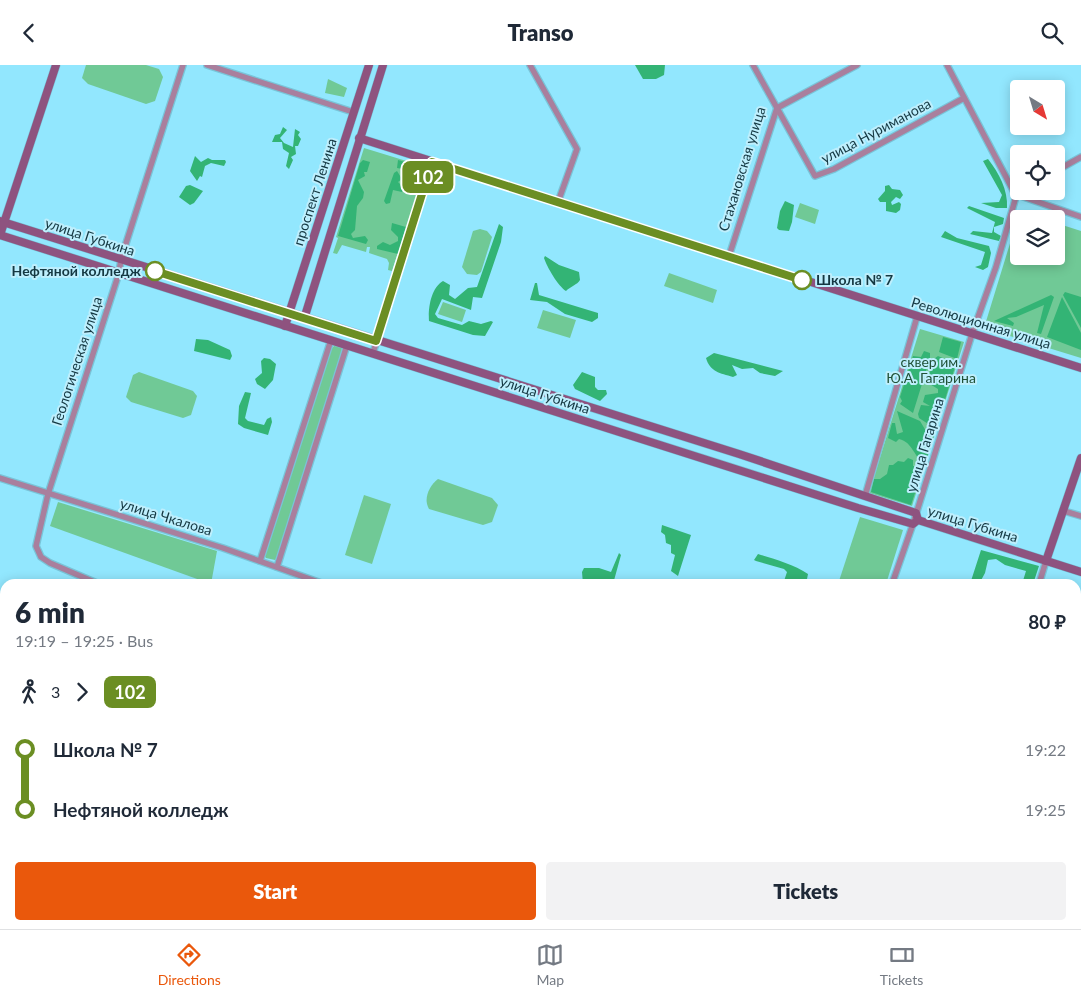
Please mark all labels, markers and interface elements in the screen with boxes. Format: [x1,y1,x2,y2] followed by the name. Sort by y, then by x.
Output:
[15,19,43,47] icon: back
[507,19,574,46] text: Transo
[1038,19,1066,47] icon: search
[1010,80,1065,135] north arrow
[1010,80,1065,265] map controls
[818,94,934,167] street label: улица Нуриманова
[714,104,769,233] street label: Стахановская улица
[289,136,340,248] street label: проспект Ленина
[1010,145,1065,200] button: locate
[399,161,457,193] line badge: 102
[412,166,444,188] text: 102
[1010,210,1065,265] button: layers
[43,214,137,259] street label: улица Губкина
[145,261,165,281] marker: Нефтяной колледж
[12,262,142,279] place label: Нефтяной колледж
[792,270,812,290] marker: Школа № 7
[816,271,893,288] place label: Школа № 7
[909,293,1053,352] street label: Революционная улица
[48,294,105,427] street label: Геологическая улица
[886,353,976,386] park label: сквер им. Ю.А. Гагарина
[498,372,592,417] street label: улица Губкина
[902,396,947,494] street label: улица Гагарина
[118,494,214,539] street label: улица Чкалова
[926,502,1020,545] street label: улица Губкина
[15,595,85,629] text: 6 min
[1028,610,1066,633] text: 80 ₽
[15,631,153,650] text: 19:19 – 19:25 · Bus
[15,678,43,706] icon: walk
[68,678,96,706] icon: forward
[114,681,146,703] text: 102
[51,682,60,701] text: 3
[53,738,158,761] text: Школа № 7
[1025,740,1066,759] text: 19:22
[53,798,229,821] text: Нефтяной колледж
[1025,800,1066,819] text: 19:25
[15,862,536,920] button: Start
[546,862,1066,920] button: Tickets
[158,941,221,988] tab: Directions
[536,941,564,988] tab: Map
[880,941,923,988] tab: Tickets

